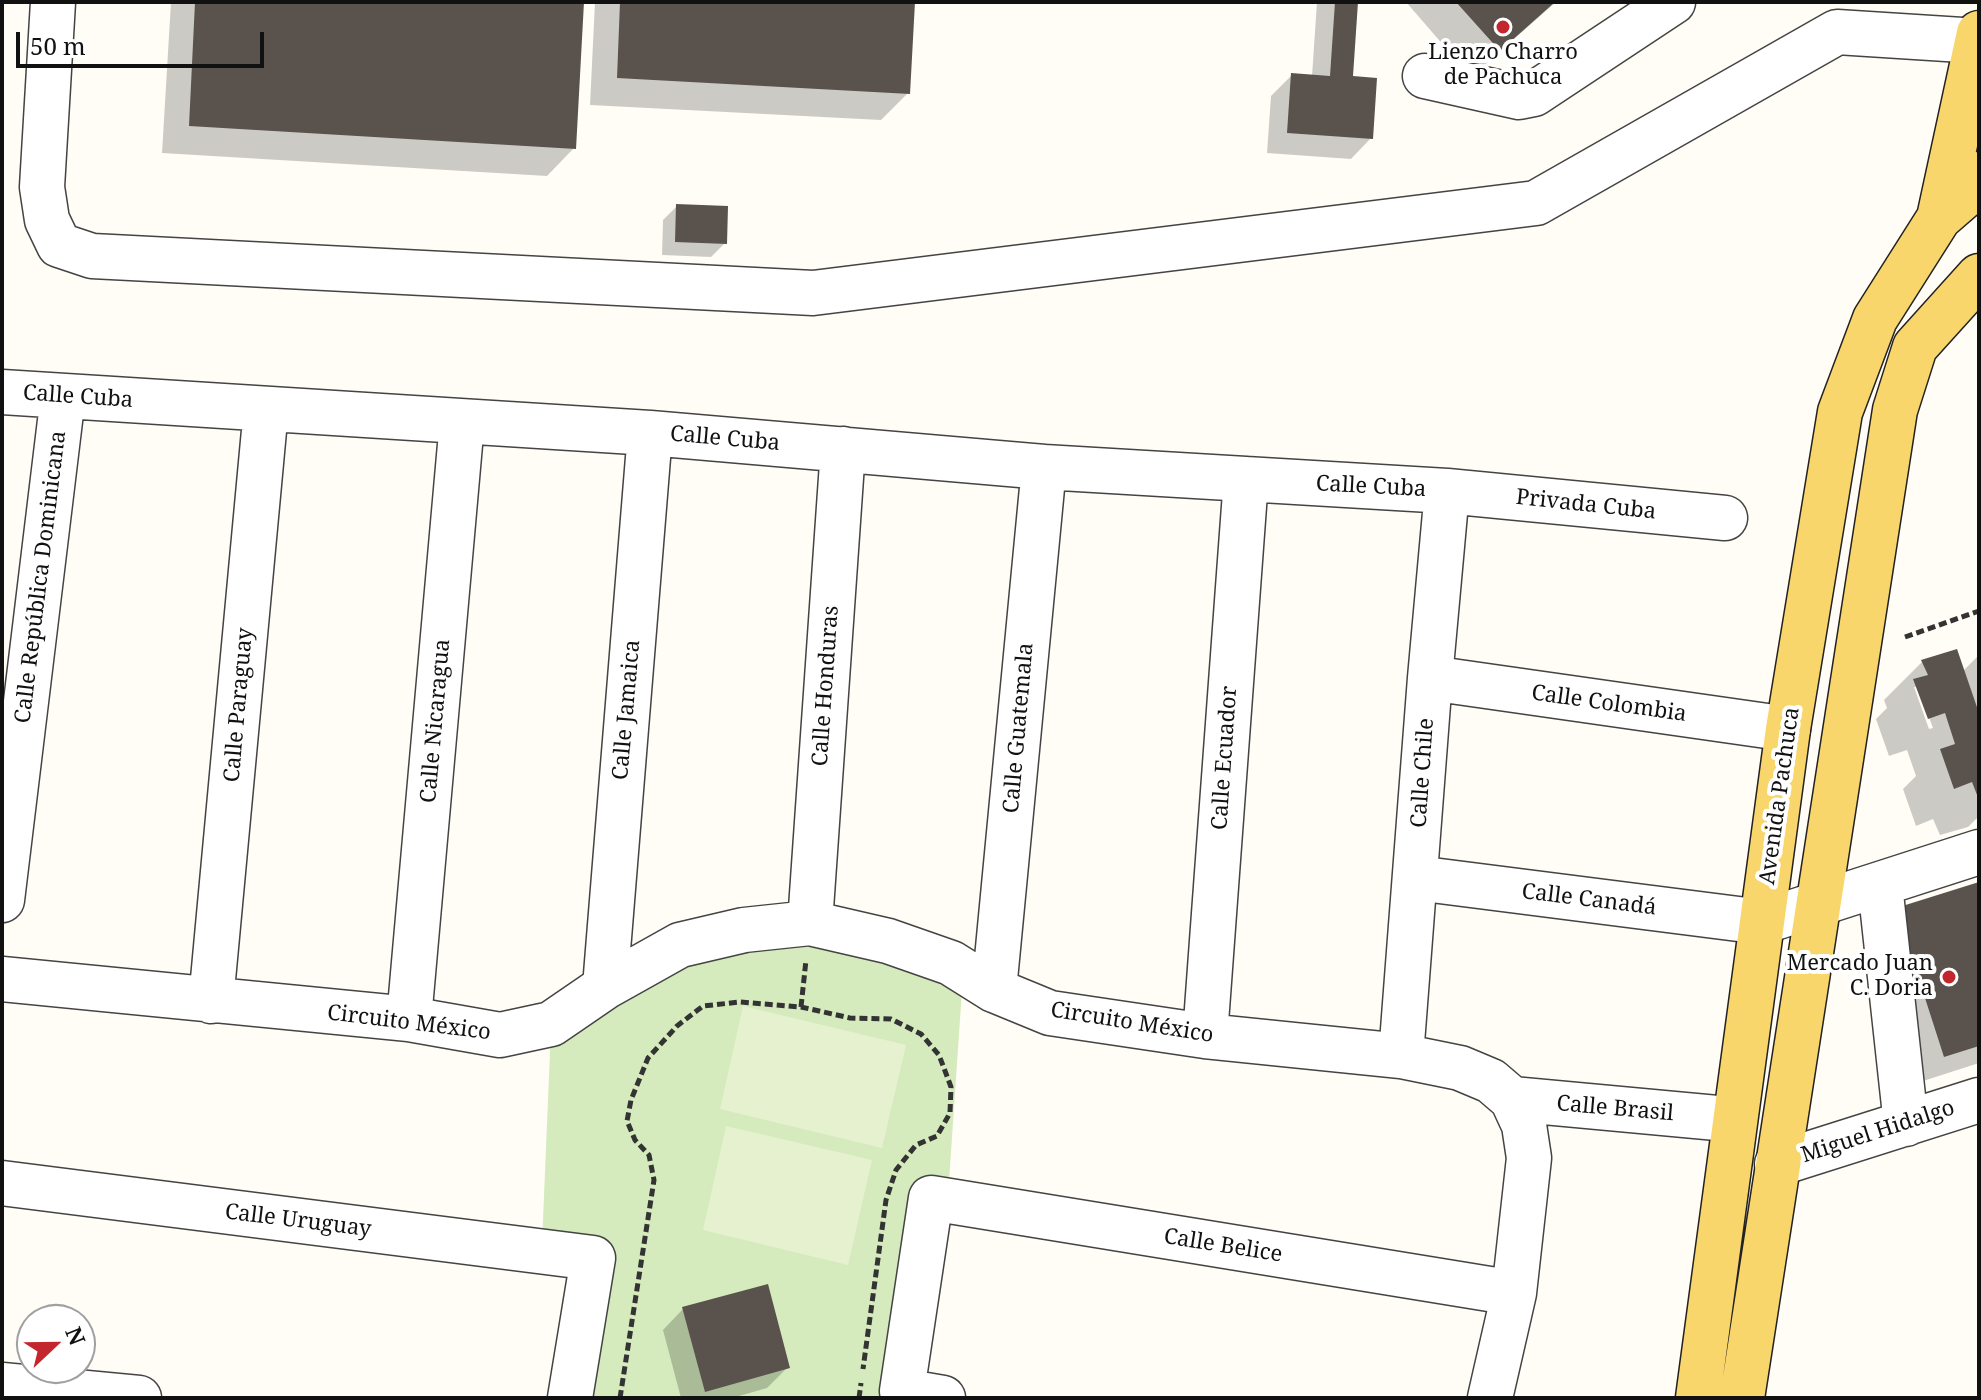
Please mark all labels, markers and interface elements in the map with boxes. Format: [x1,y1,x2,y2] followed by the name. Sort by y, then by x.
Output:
[20,16,268,66] scale bar
[1494,18,1512,36] marker: Lienzo Charro de Pachuca
[30,29,86,62] text: 50 m
[1428,40,1578,92] place label: Lienzo Charro de Pachuca
[22,380,134,414] street label: Calle Cuba
[669,421,781,457] street label: Calle Cuba
[10,429,72,725] street label: Calle República Dominicana
[1315,471,1427,503] street label: Calle Cuba
[1515,485,1657,525] street label: Privada Cuba
[807,605,845,767] street label: Calle Honduras
[219,627,259,783] street label: Calle Paraguay
[416,638,456,804] street label: Calle Nicaragua
[608,639,646,781] street label: Calle Jamaica
[998,642,1040,814] street label: Calle Guatemala
[1530,680,1688,728] street label: Calle Colombia
[1207,685,1243,831] street label: Calle Ecuador
[1754,705,1806,887] street label: Avenida Pachuca
[1406,717,1440,829] street label: Calle Chile
[1520,879,1658,921] street label: Calle Canadá
[1787,951,1933,1002] place label: Mercado Juan C. Doria
[1940,968,1958,986] marker: Mercado Juan C. Doria
[1049,997,1215,1049] street label: Circuito México
[326,1000,492,1046] street label: Circuito México
[1555,1091,1675,1127] street label: Calle Brasil
[1798,1095,1958,1169] street label: Miguel Hidalgo
[223,1199,373,1243] street label: Calle Uruguay
[1162,1224,1284,1268] street label: Calle Belice
[16,1304,96,1384] north arrow
[59,1322,94,1349] text: N

